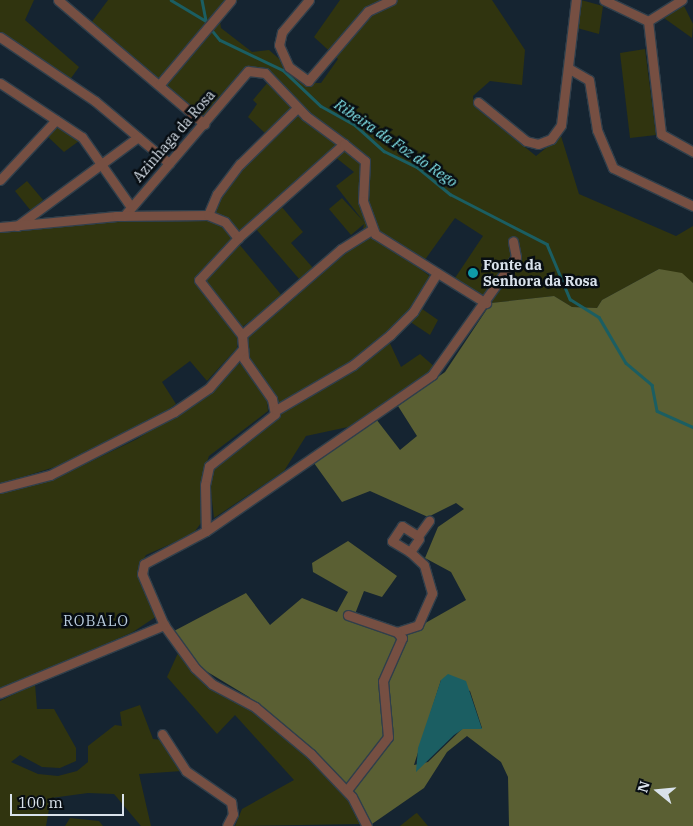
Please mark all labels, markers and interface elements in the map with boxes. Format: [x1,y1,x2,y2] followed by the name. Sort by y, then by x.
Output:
[130,87,218,185] street label: Azinhaga da Rosa
[331,95,461,191] water label: Ribeira da Foz do Rego
[483,257,598,290] place label: Fonte da Senhora da Rosa
[467,267,479,279] marker: Fonte da Senhora da Rosa
[62,612,130,630] district label: ROBALO
[633,766,683,816] north arrow
[633,779,654,795] text: N
[12,784,126,816] scale bar
[18,793,63,812] text: 100 m

